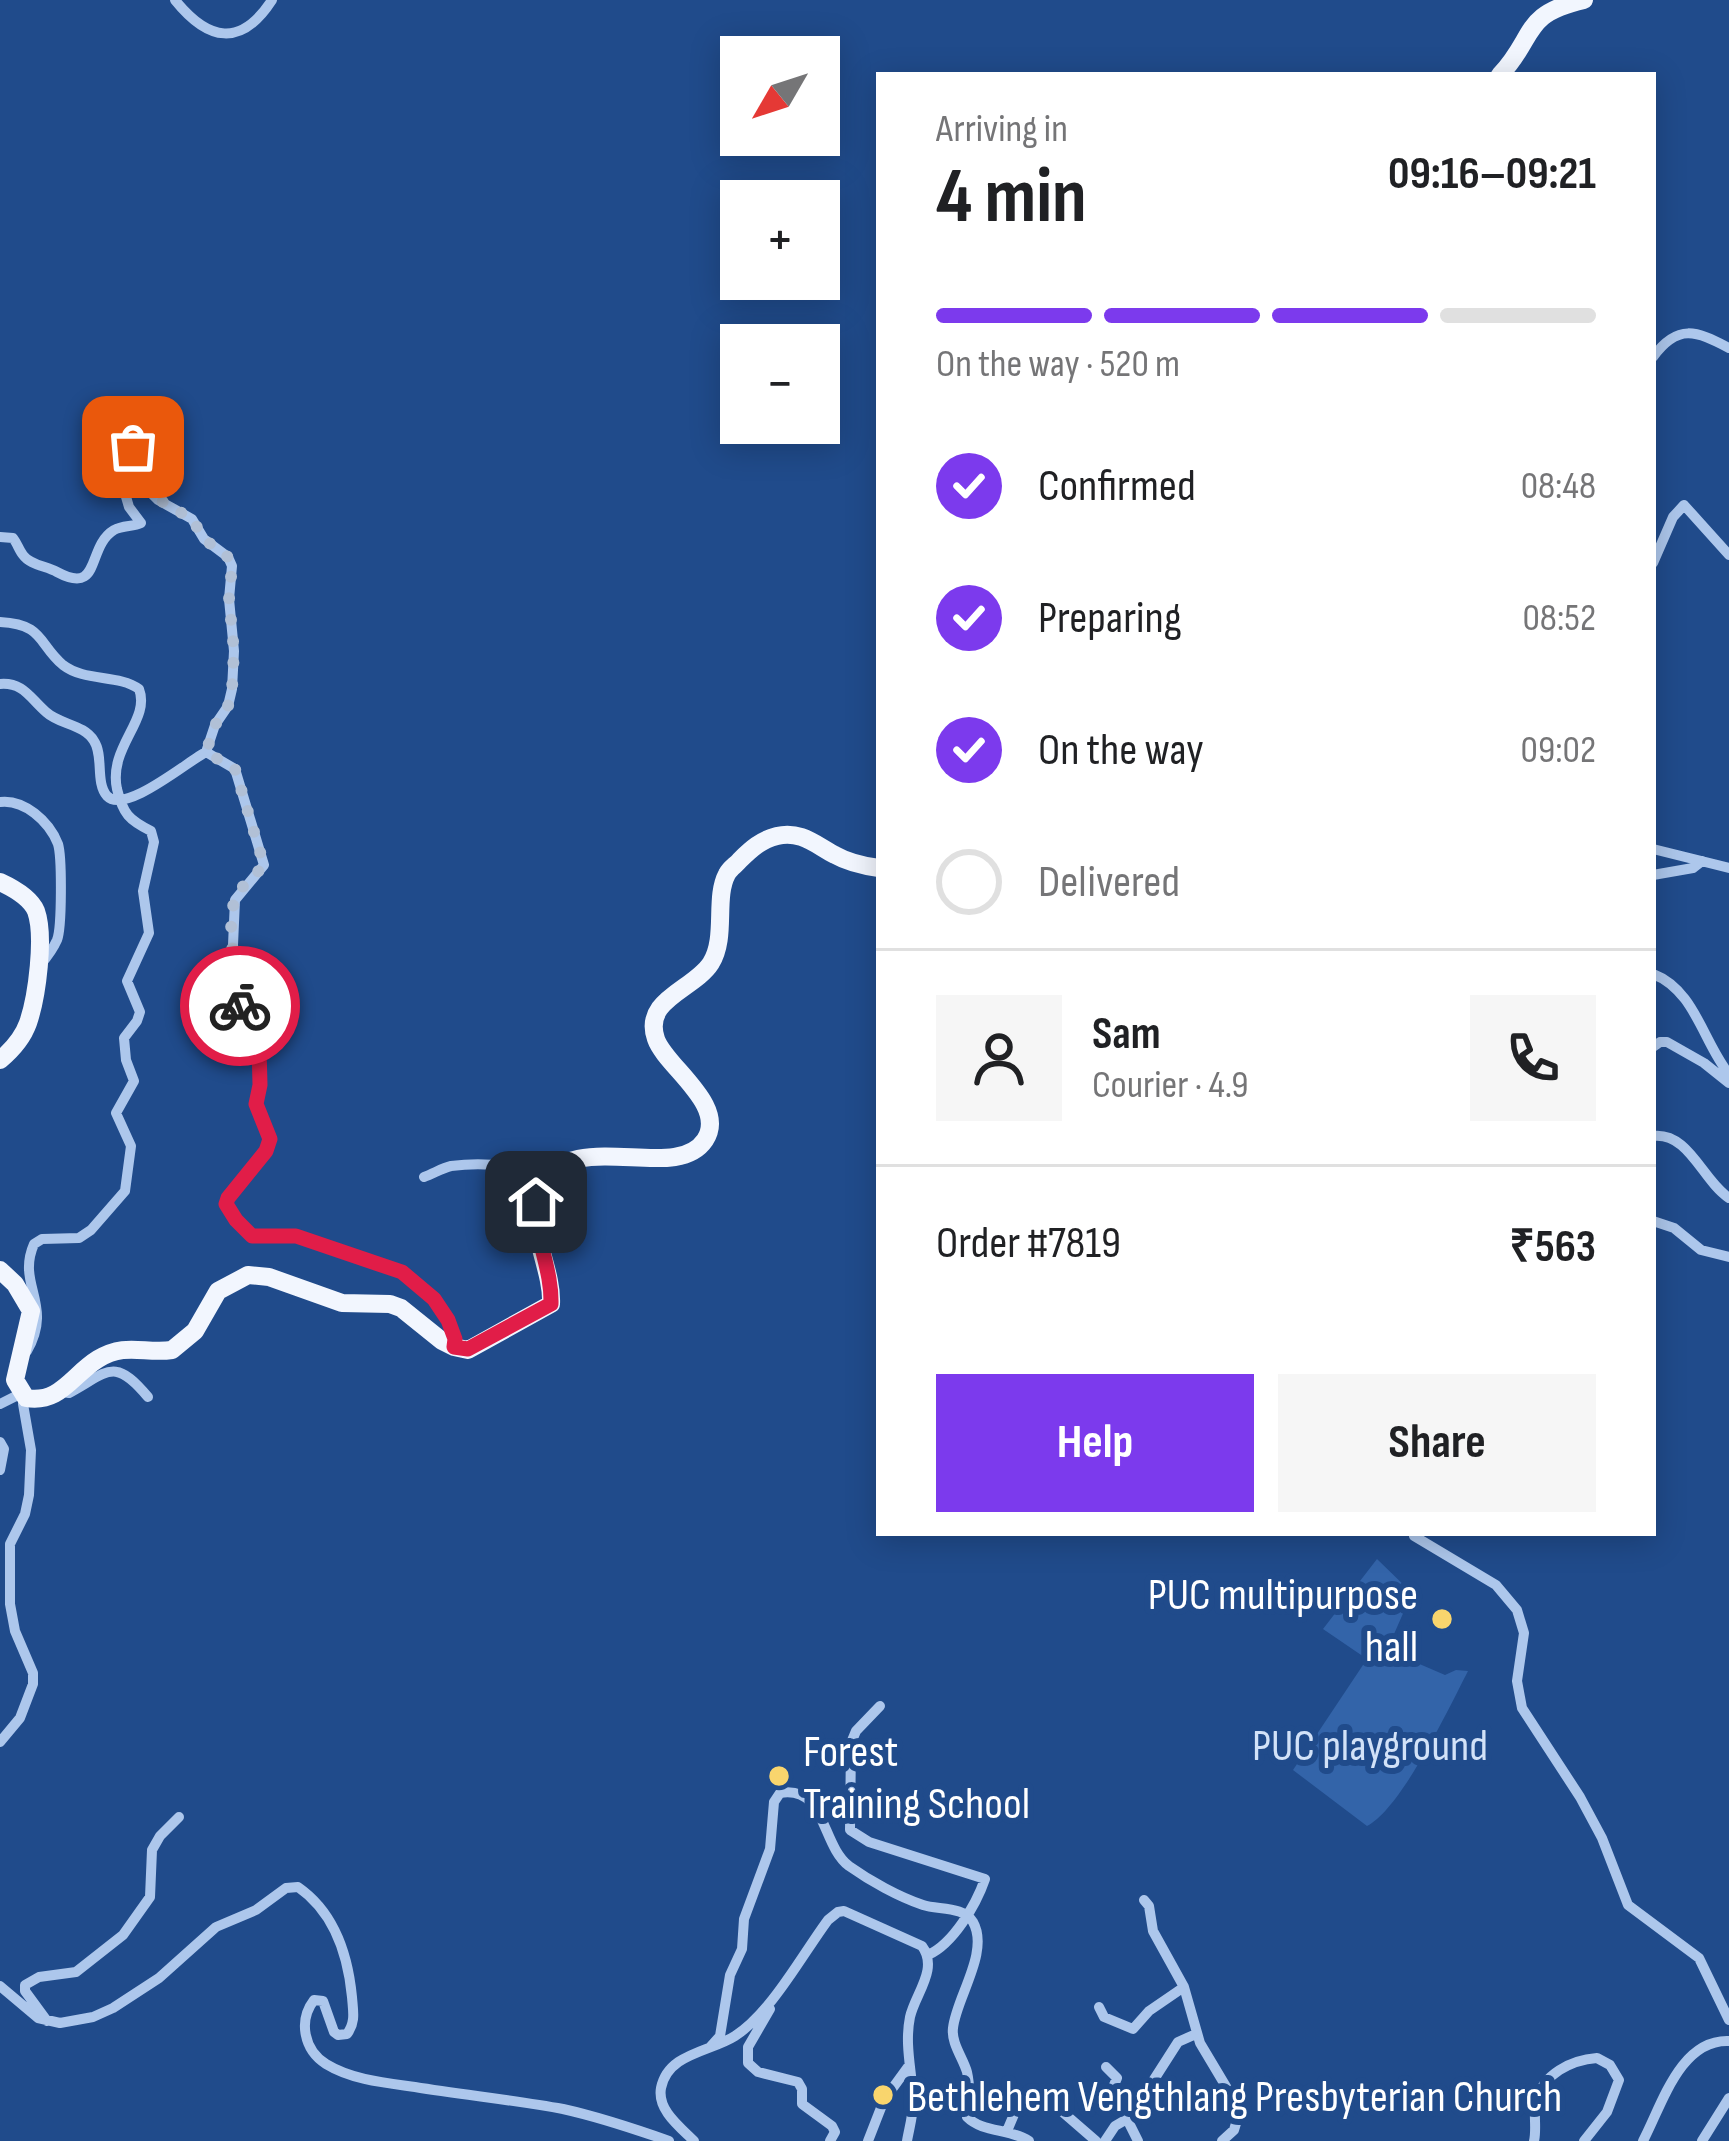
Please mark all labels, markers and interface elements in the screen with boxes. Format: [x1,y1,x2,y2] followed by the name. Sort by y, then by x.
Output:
[720,36,840,156] north arrow
[720,36,840,444] map controls
[936,106,1068,153] text: Arriving in
[1388,147,1596,202] text: 09:16–09:21
[936,151,1087,244] text: 4 min
[720,180,840,300] button: +
[720,324,840,444] button: −
[936,341,1180,388] text: On the way · 520 m
[82,396,184,498] pin
[100,414,166,480] icon: bag
[936,453,1002,519] icon: check
[1038,459,1196,514] text: Confirmed
[1521,463,1596,510] text: 08:48
[936,585,1002,651] icon: check
[1038,591,1182,646] text: Preparing
[1522,595,1596,642] text: 08:52
[936,717,1002,783] icon: check
[1038,723,1204,778] text: On the way
[1521,727,1596,774] text: 09:02
[1038,855,1180,910] text: Delivered
[180,946,300,1066] courier
[207,973,273,1039] icon: bike
[936,995,1062,1121] button: person
[1470,995,1596,1121] button: phone
[1092,1007,1161,1062] text: Sam
[1092,1062,1249,1109] text: Courier · 4.9
[485,1151,587,1253] pin
[503,1169,569,1235] icon: home
[936,1216,1121,1271] text: Order #7819
[1509,1220,1596,1275] text: ₹563
[936,1374,1254,1512] button: Help
[1278,1374,1596,1512] button: Share
[1148,1568,1418,1675] place label: PUC multipurpose hall
[1429,1606,1455,1632] marker: PUC multipurpose hall
[1252,1719,1488,1774] park label: PUC playground
[803,1725,1030,1832] place label: Forest Training School
[766,1763,792,1789] marker: Forest Training School
[907,2070,1562,2125] place label: Bethlehem Vengthlang Presbyterian Church
[870,2082,896,2108] marker: Bethlehem Vengthlang Presbyterian Church

